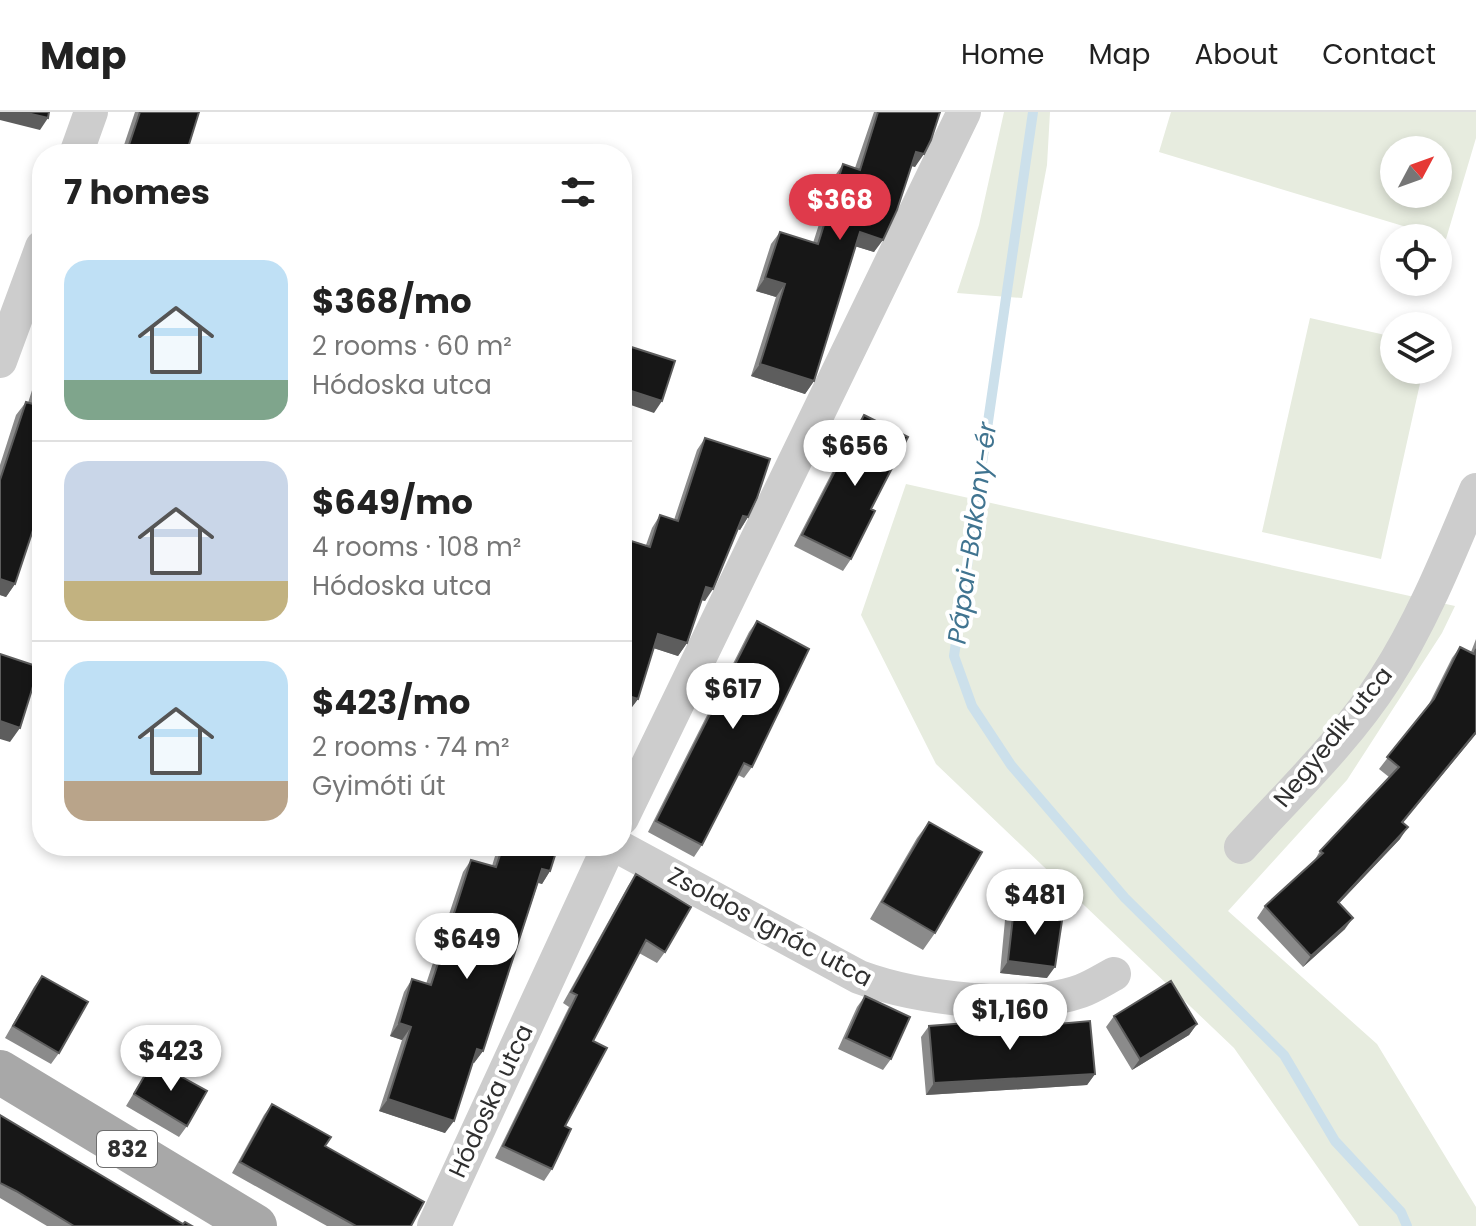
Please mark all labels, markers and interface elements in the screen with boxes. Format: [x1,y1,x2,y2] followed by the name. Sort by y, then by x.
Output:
[40,29,127,82] text: Map
[961,35,1044,74] text: Home
[1088,35,1150,74] text: Map
[1194,35,1278,74] text: About
[1322,35,1436,74] text: Contact
[1380,136,1452,208] north arrow
[1380,136,1452,384] map controls
[64,168,210,216] text: 7 homes
[556,170,600,214] icon: filters
[793,174,887,242] pin: $368
[807,182,873,218] text: $368
[1380,224,1452,296] button: locate
[312,277,472,325] text: $368/mo
[128,292,224,388] icon: home
[1380,312,1452,384] button: layers
[312,328,512,364] text: 2 rooms · 60 m²
[312,367,492,403] text: Hódoska utca
[939,419,1006,646] water label: Pápai-Bakony-ér
[808,420,902,488] pin: $656
[821,428,889,464] text: $656
[312,478,473,526] text: $649/mo
[128,493,224,589] icon: home
[312,529,521,565] text: 4 rooms · 108 m²
[312,568,492,604] text: Hódoska utca
[1266,659,1400,814] street label: Negyedik utca
[686,663,780,731] pin: $617
[704,671,762,707] text: $617
[312,678,470,726] text: $423/mo
[128,693,224,789] icon: home
[312,729,509,765] text: 2 rooms · 74 m²
[312,768,446,804] text: Gyimóti út
[662,859,878,994] street label: Zsoldos Ignác utca
[988,869,1082,937] pin: $481
[1004,877,1066,913] text: $481
[420,913,514,981] pin: $649
[433,921,501,957] text: $649
[945,984,1075,1052] pin: $1,160
[971,992,1049,1028] text: $1,160
[441,1019,541,1183] street label: Hódoska utca
[124,1025,218,1093] pin: $423
[138,1033,204,1069] text: $423
[97,1131,157,1167] road number: 832

